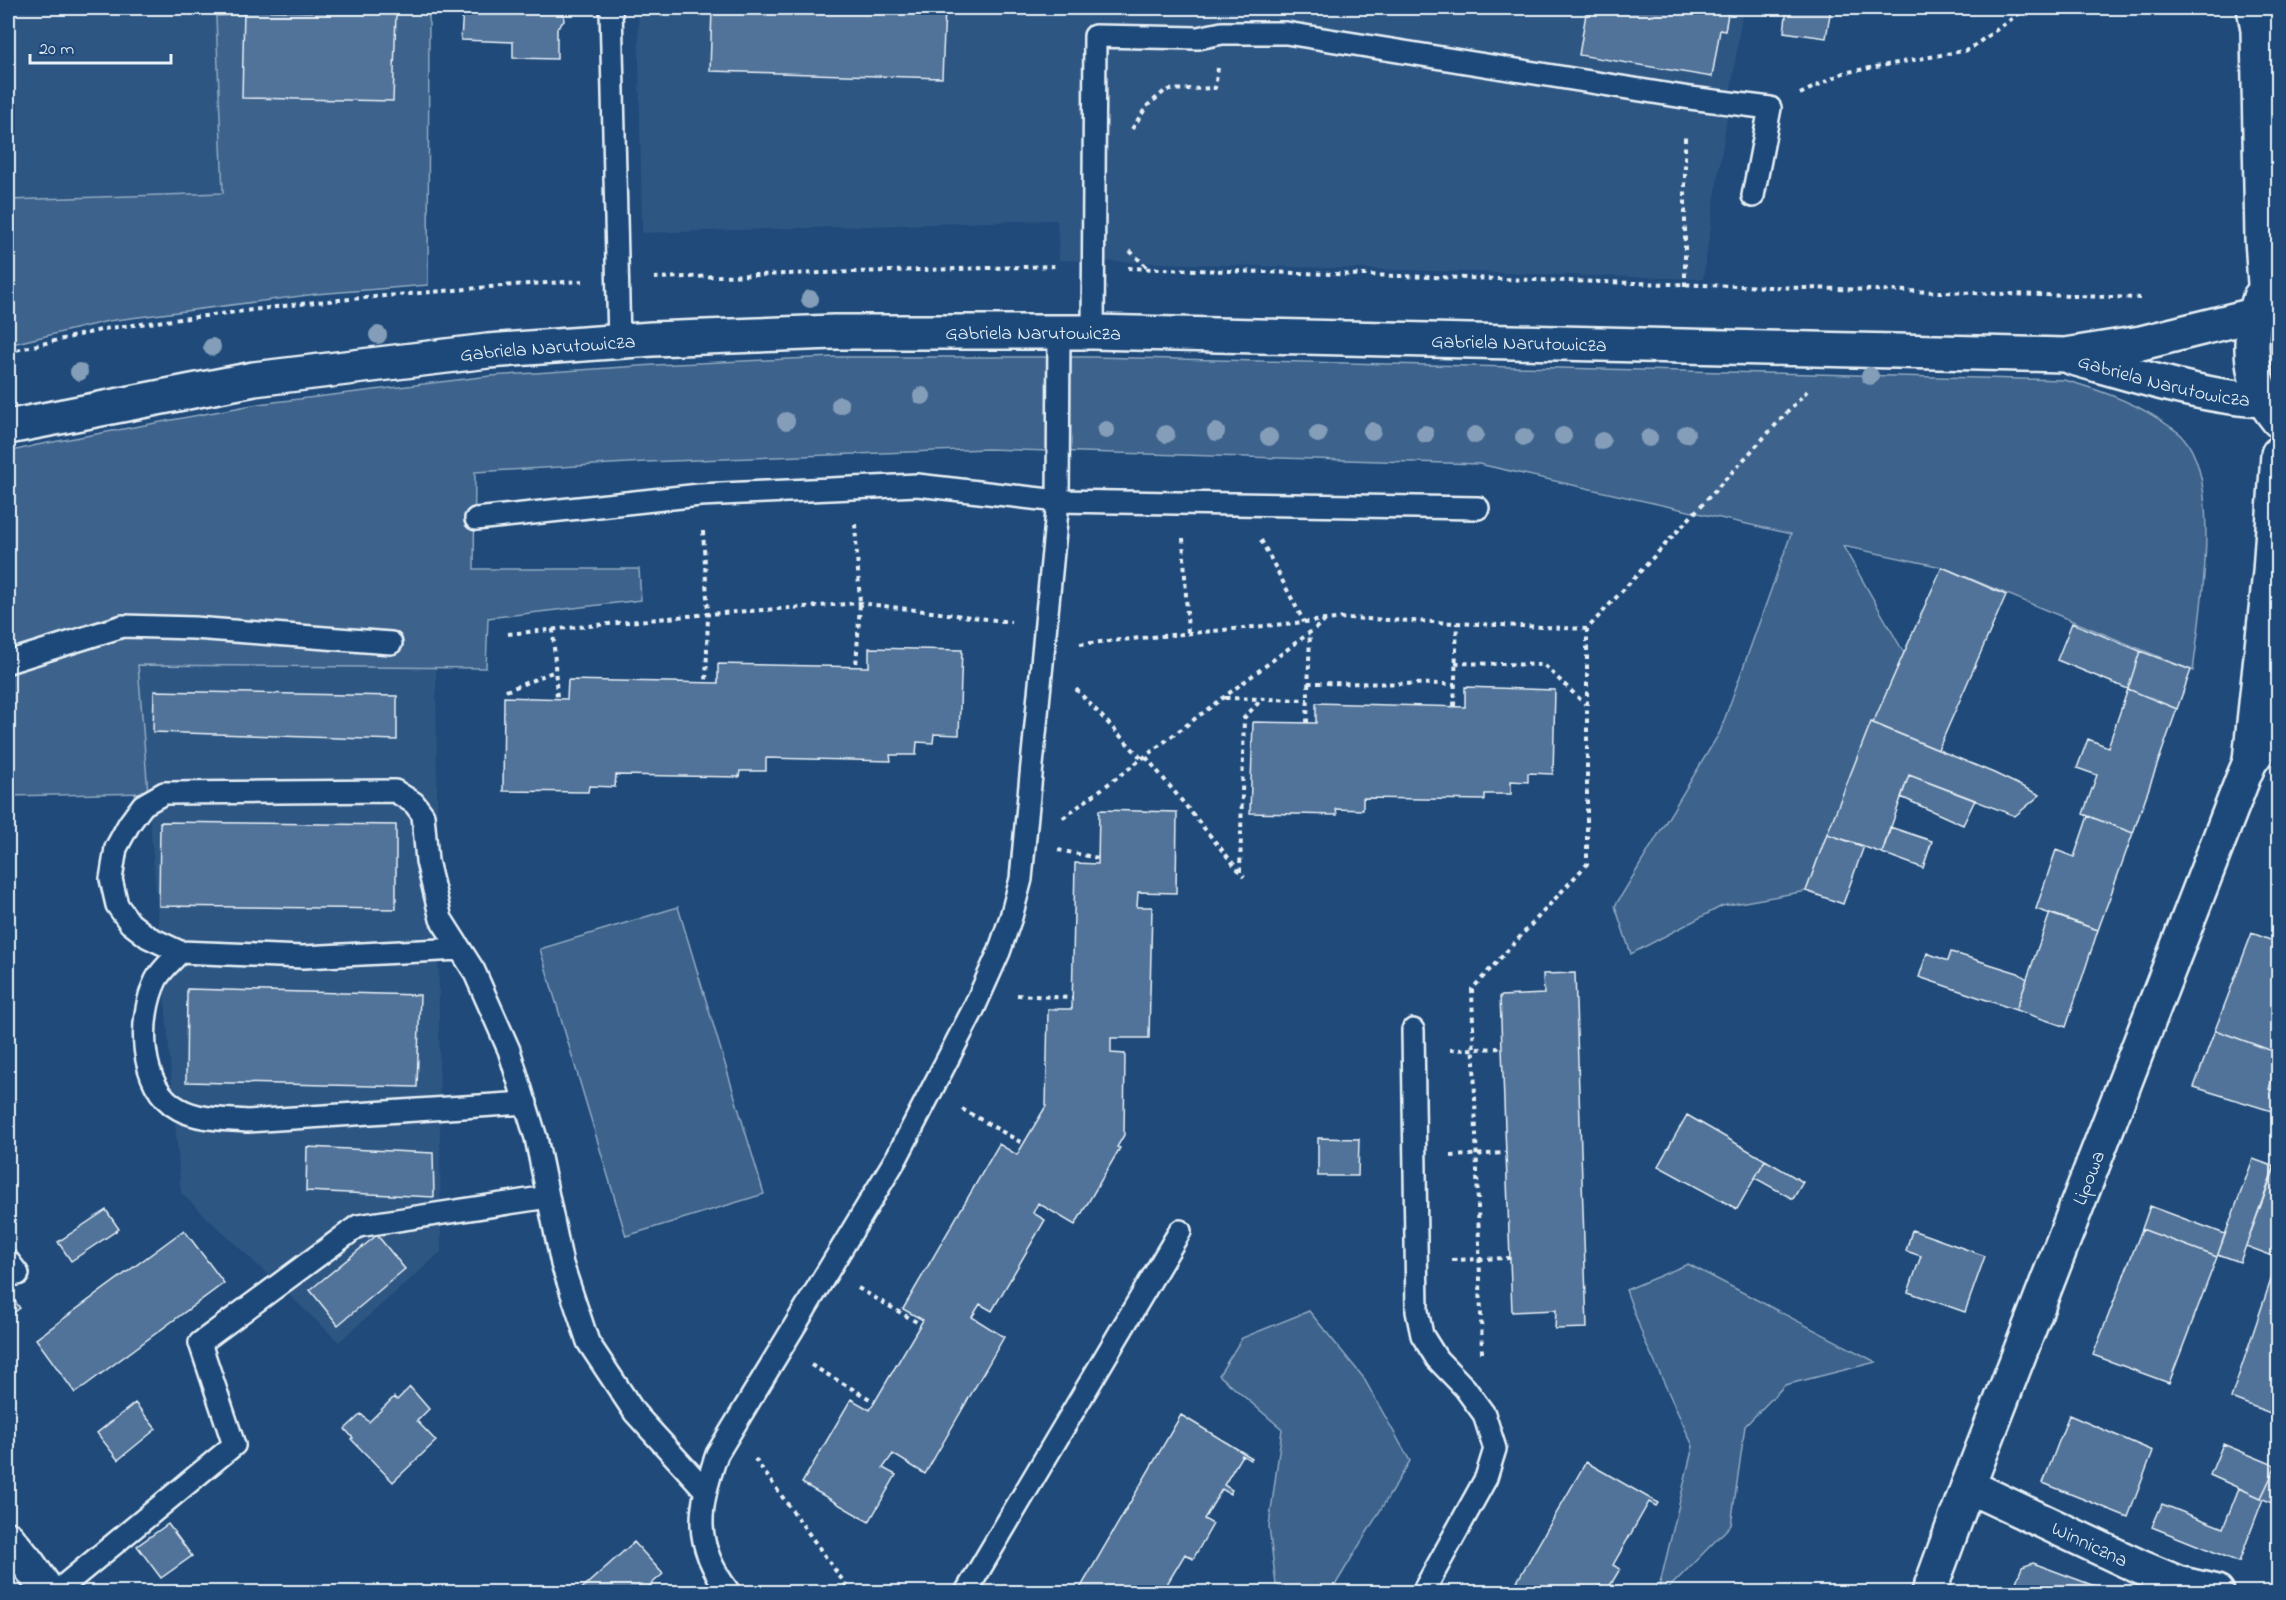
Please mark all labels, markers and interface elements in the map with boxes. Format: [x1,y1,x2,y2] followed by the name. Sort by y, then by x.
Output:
[30,27,171,65] scale bar
[39,37,74,63] text: 20 m
[945,320,1121,350] street label: Gabriela Narutowicza
[459,328,636,371] street label: Gabriela Narutowicza
[1431,328,1607,361] street label: Gabriela Narutowicza
[2074,348,2251,416] street label: Gabriela Narutowicza
[2066,1147,2114,1210] street label: Lipowa
[2046,1515,2132,1576] street label: Winniczna

